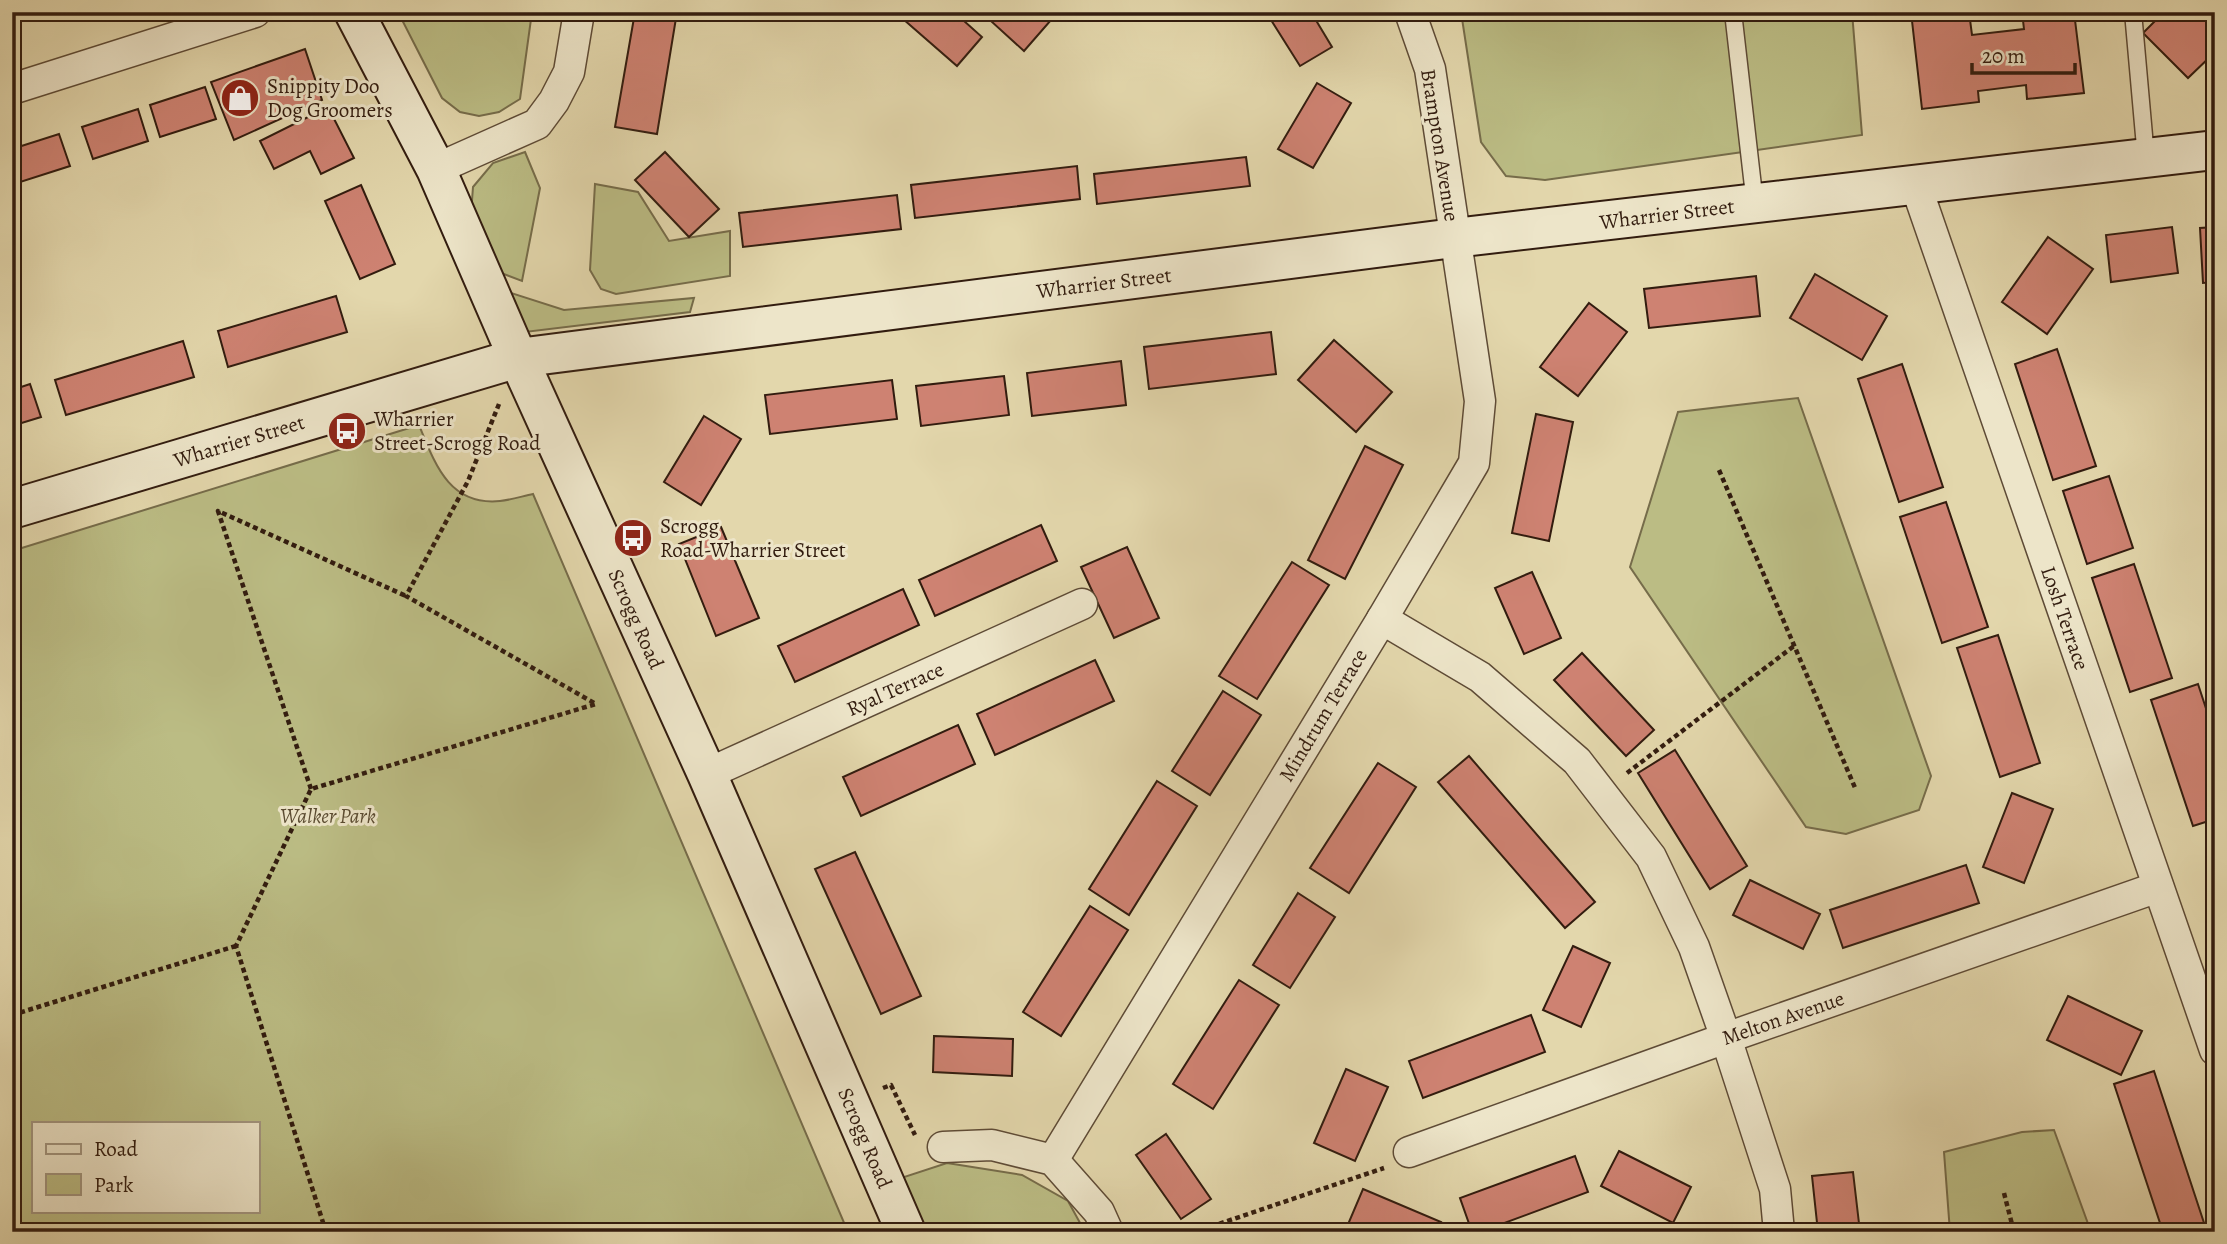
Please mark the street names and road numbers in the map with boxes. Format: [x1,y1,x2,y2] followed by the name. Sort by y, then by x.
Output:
[1414,67,1466,223] street label: Brampton Avenue
[1597,192,1736,236] street label: Wharrier Street
[1034,261,1173,305] street label: Wharrier Street
[169,408,308,475] street label: Wharrier Street
[2034,562,2096,674] street label: Losh Terrace
[601,565,671,674] street label: Scrogg Road
[1272,643,1374,787] street label: Mindrum Terrace
[842,655,948,723] street label: Ryal Terrace
[1718,984,1848,1052] street label: Melton Avenue
[831,1083,899,1193] street label: Scrogg Road

